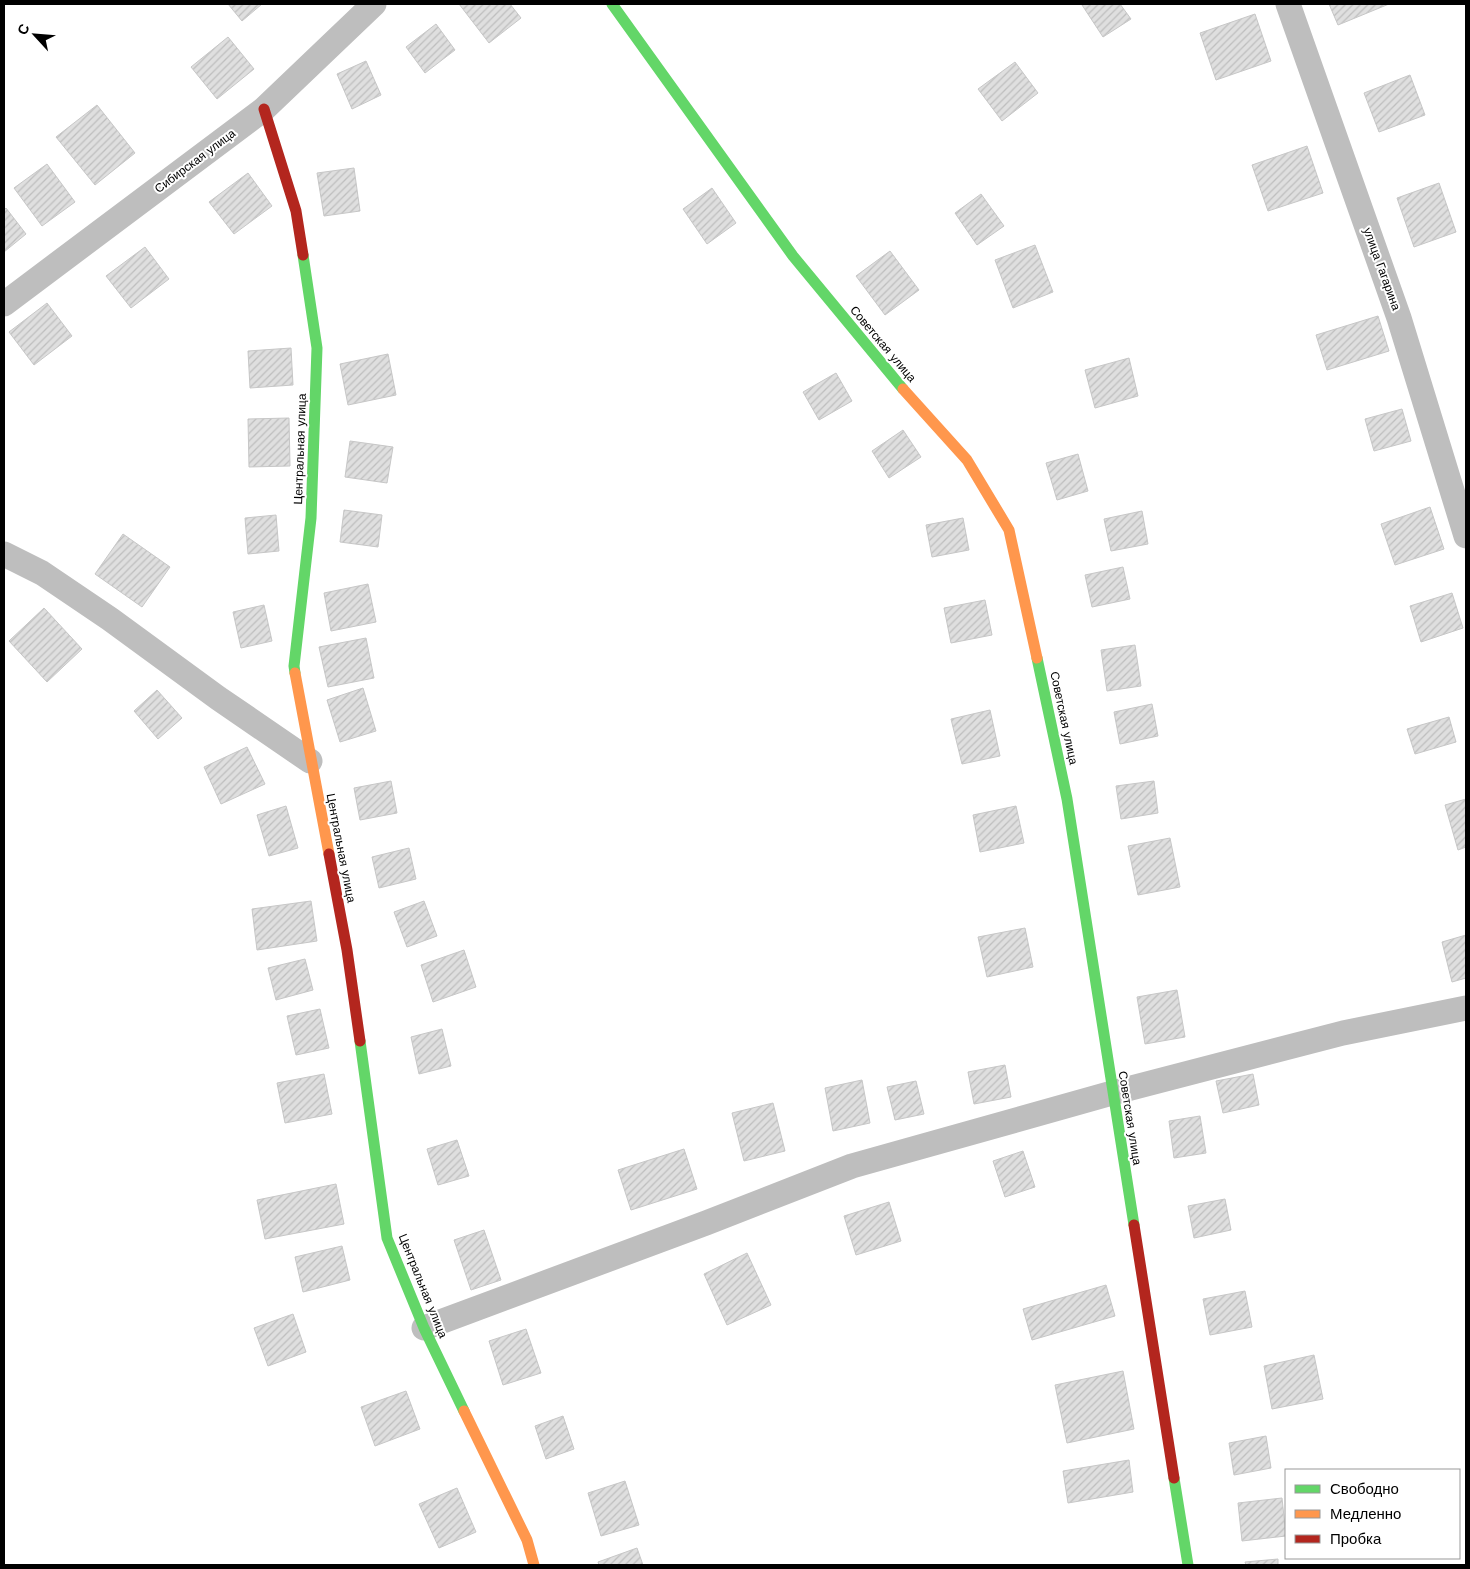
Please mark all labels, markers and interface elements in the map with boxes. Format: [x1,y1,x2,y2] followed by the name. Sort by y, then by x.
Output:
[10,10,60,60] north arrow
[14,21,33,37] text: С
[152,126,238,196] street label: Сибирская улица
[1361,226,1404,313] street label: улица Гагарина
[847,303,919,385] street label: Советская улица
[291,393,309,505] street label: Центральная улица
[1047,670,1081,766] street label: Советская улица
[324,792,359,904] street label: Центральная улица
[1116,1070,1144,1166] street label: Советская улица
[396,1232,450,1340] street label: Центральная улица
[1285,1469,1460,1559] legend
[1330,1480,1399,1498] text: Свободно
[1330,1505,1401,1523] text: Медленно
[1330,1530,1382,1548] text: Пробка

